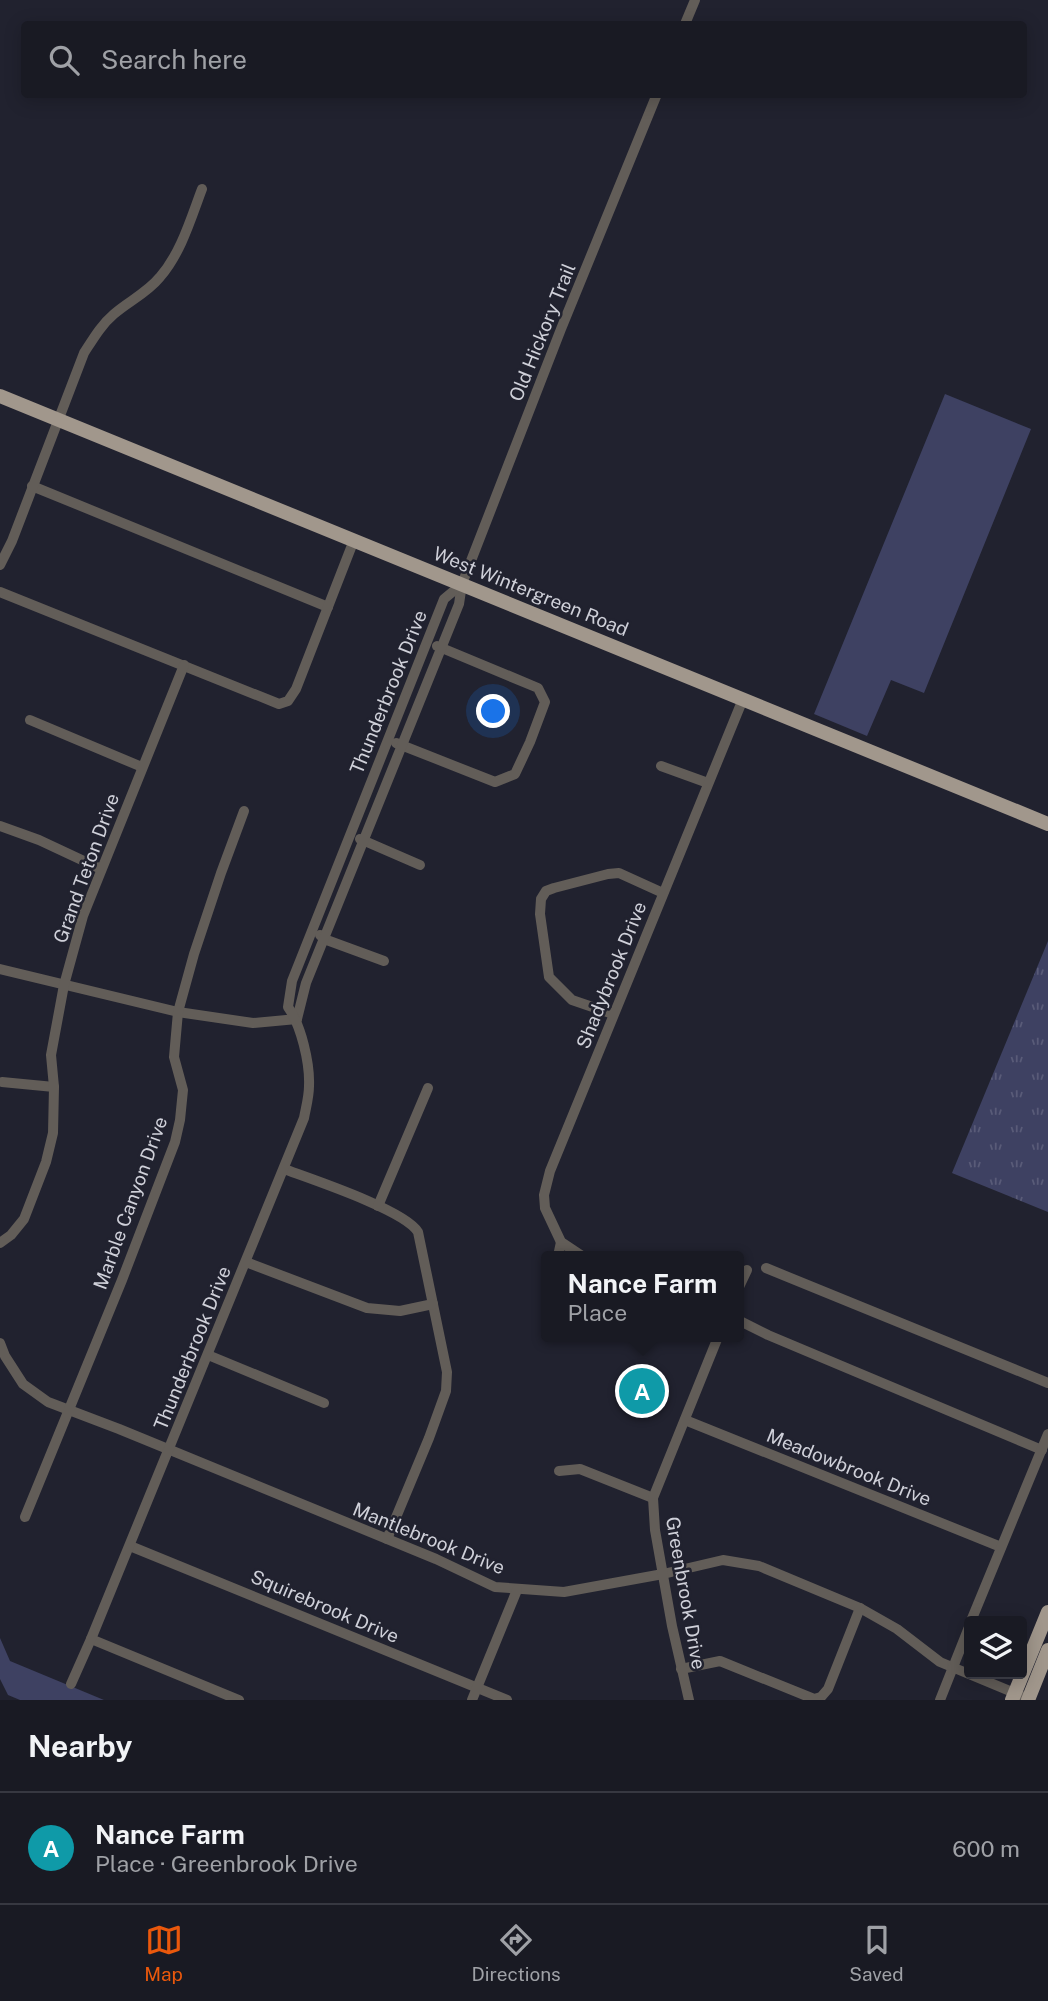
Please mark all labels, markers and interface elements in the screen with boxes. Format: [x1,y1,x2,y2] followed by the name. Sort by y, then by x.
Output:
[21,21,1027,98] search box
[45,41,83,79] icon: search
[101,44,247,75] text: Search here
[504,260,580,404] street label: Old Hickory Trail
[430,542,632,640] street label: West Wintergreen Road
[345,607,431,777] street label: Thunderbrook Drive
[476,694,510,728] your location
[49,790,123,946] street label: Grand Teton Drive
[571,898,651,1052] street label: Shadybrook Drive
[88,1114,172,1292] street label: Marble Canyon Drive
[541,1251,744,1342] popup
[149,1263,235,1433] street label: Thunderbrook Drive
[568,1268,717,1299] text: Nance Farm
[568,1299,627,1326] text: Place
[619,1365,665,1417] pin: A
[764,1424,934,1510] street label: Meadowbrook Drive
[350,1497,508,1579] street label: Mantlebrook Drive
[662,1515,710,1671] street label: Greenbrook Drive
[248,1565,402,1647] street label: Squirebrook Drive
[964,1616,1027,1679] map controls
[964,1616,1027,1679] button: layers
[28,1728,132,1764] text: Nearby
[95,1819,245,1850] text: Nance Farm
[43,1835,59,1862] text: A
[952,1835,1020,1862] text: 600 m
[95,1850,358,1877] text: Place · Greenbrook Drive
[144,1921,183,1985] tab: Map
[471,1921,561,1985] tab: Directions
[849,1921,904,1985] tab: Saved

